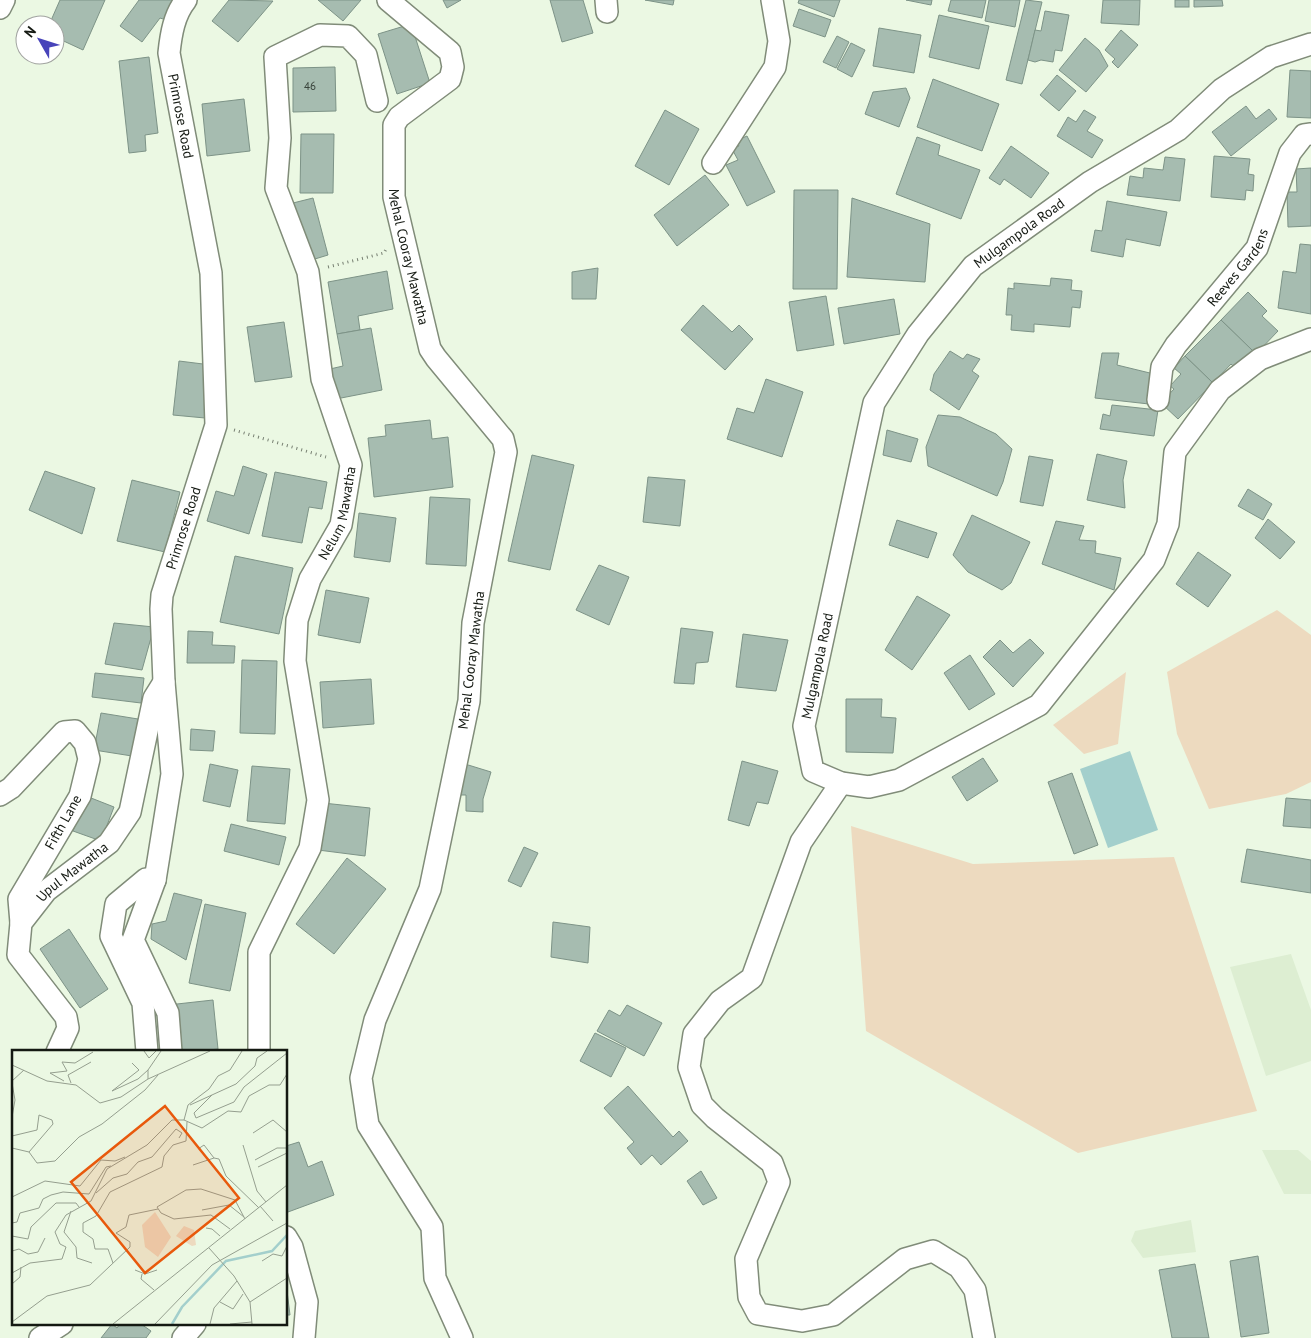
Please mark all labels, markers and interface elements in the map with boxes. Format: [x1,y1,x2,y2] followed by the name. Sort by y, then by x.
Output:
[15,15,65,65] north arrow
[20,23,40,41] text: N
[164,72,198,160] street label: Primrose Road
[304,79,316,93] house number: 46
[385,189,433,327] street label: Mehal Cooray Mawatha
[970,194,1068,272] street label: Mulgampola Road
[1203,226,1272,310] street label: Reeves Gardens
[314,465,360,563] street label: Nelum Mawatha
[162,484,205,572] street label: Primrose Road
[454,590,488,730] street label: Mehal Cooray Mawatha
[797,611,837,721] street label: Mulgampola Road
[41,791,85,853] street label: Fifth Lane
[32,838,112,905] street label: Upul Mawatha
[12,1050,288,1326] inset map

